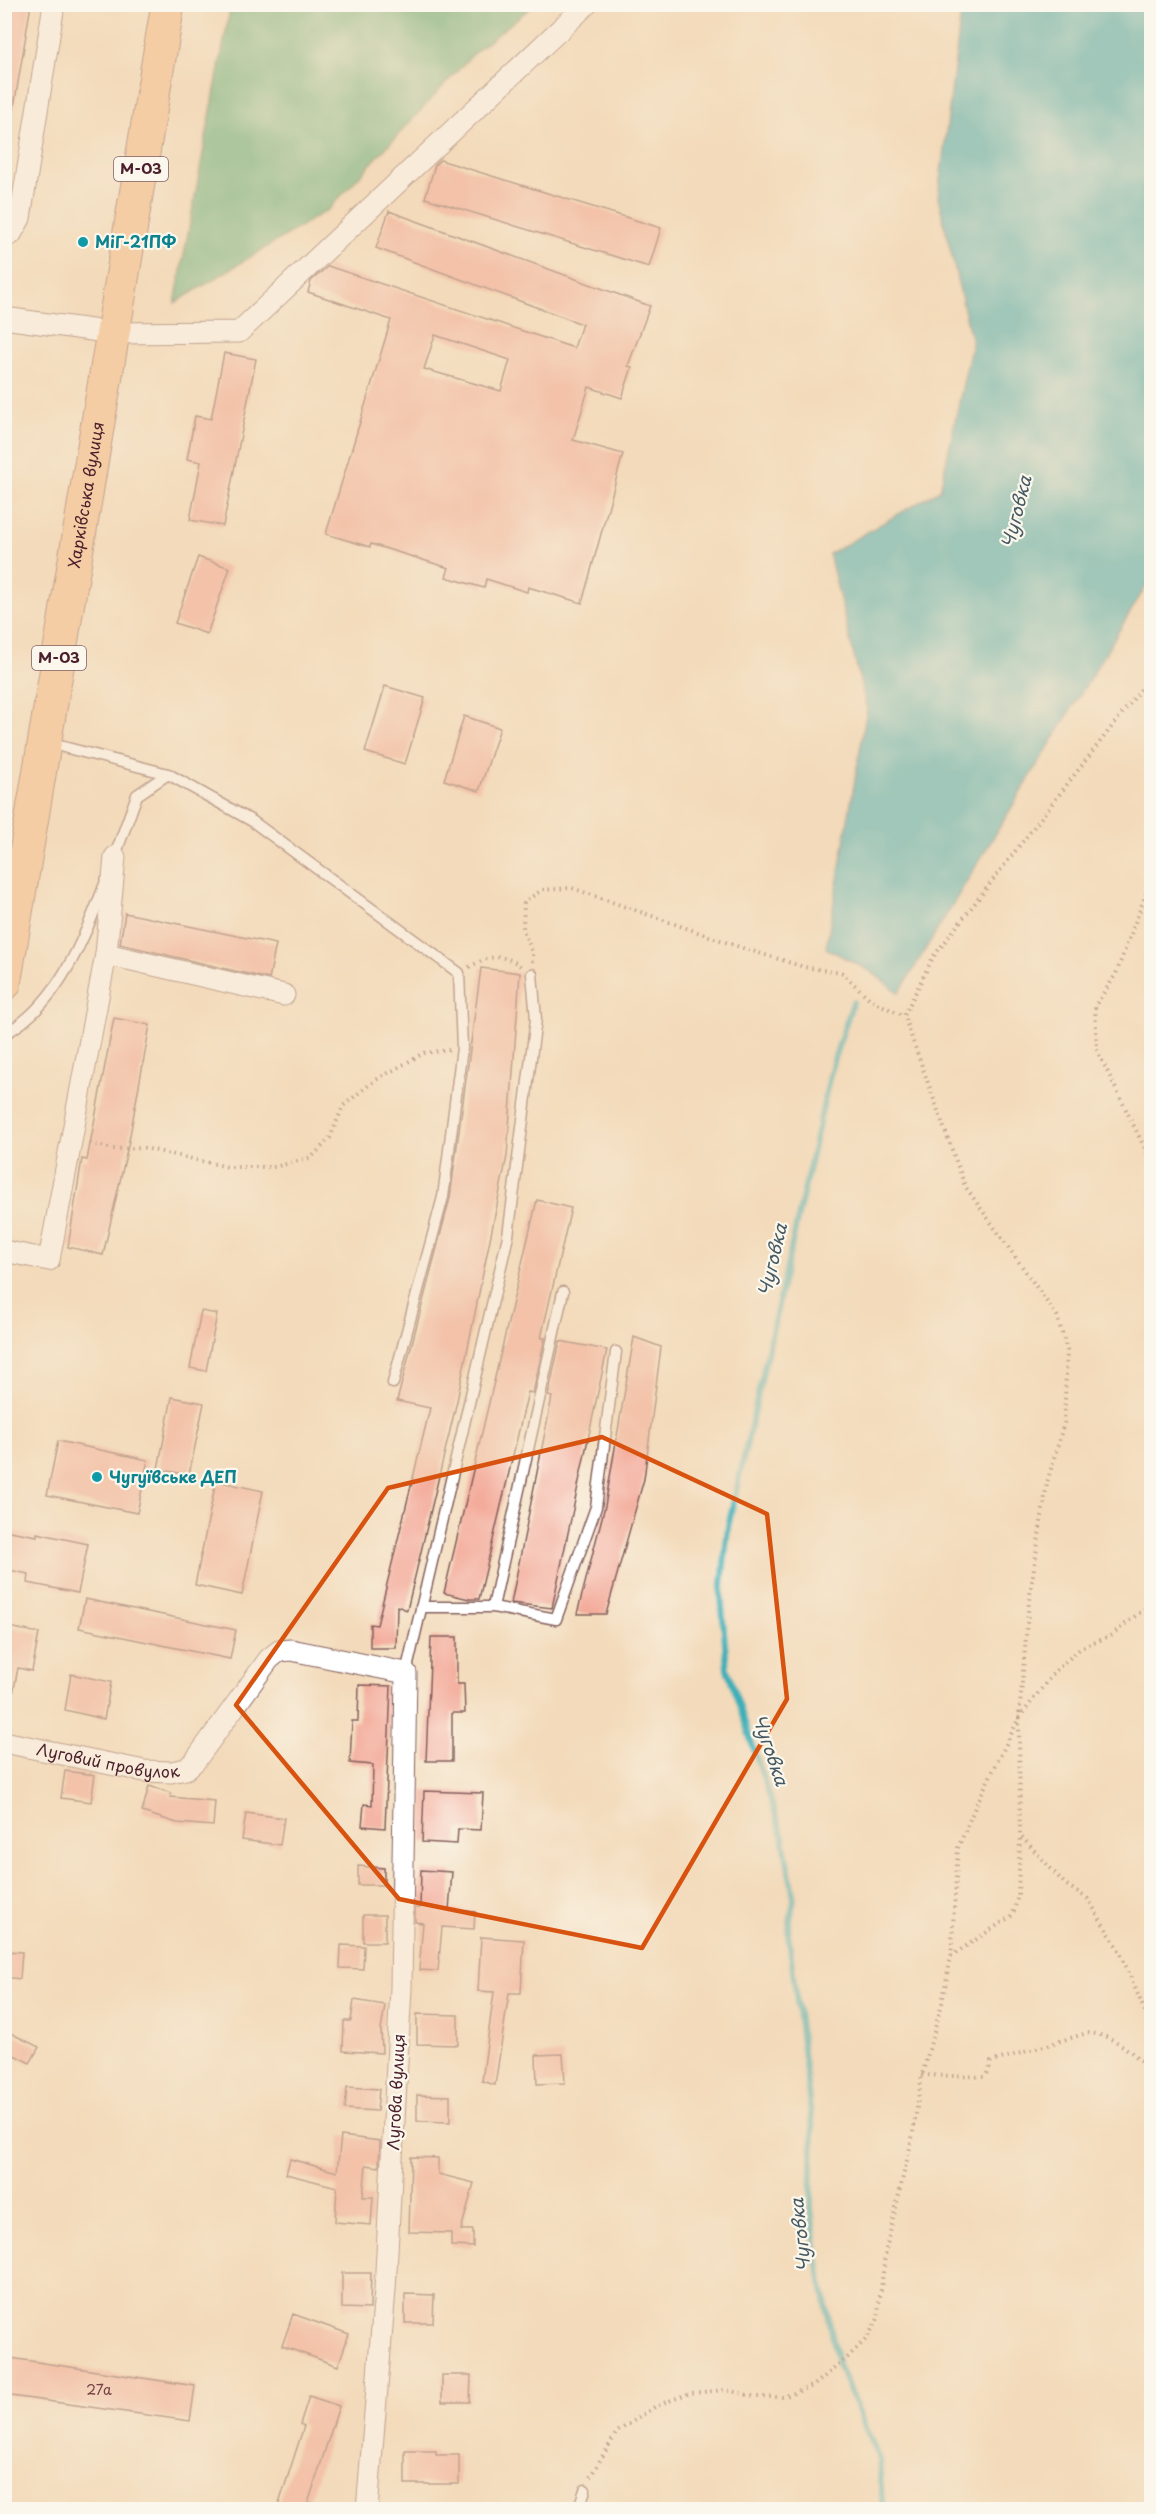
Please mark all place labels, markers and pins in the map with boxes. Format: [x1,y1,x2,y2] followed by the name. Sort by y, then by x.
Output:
[95,229,176,253] place label: МіГ-21ПФ
[76,235,90,249] marker: МіГ-21ПФ
[109,1464,237,1488] place label: Чугуївське ДЕП
[90,1470,104,1484] marker: Чугуївське ДЕП

